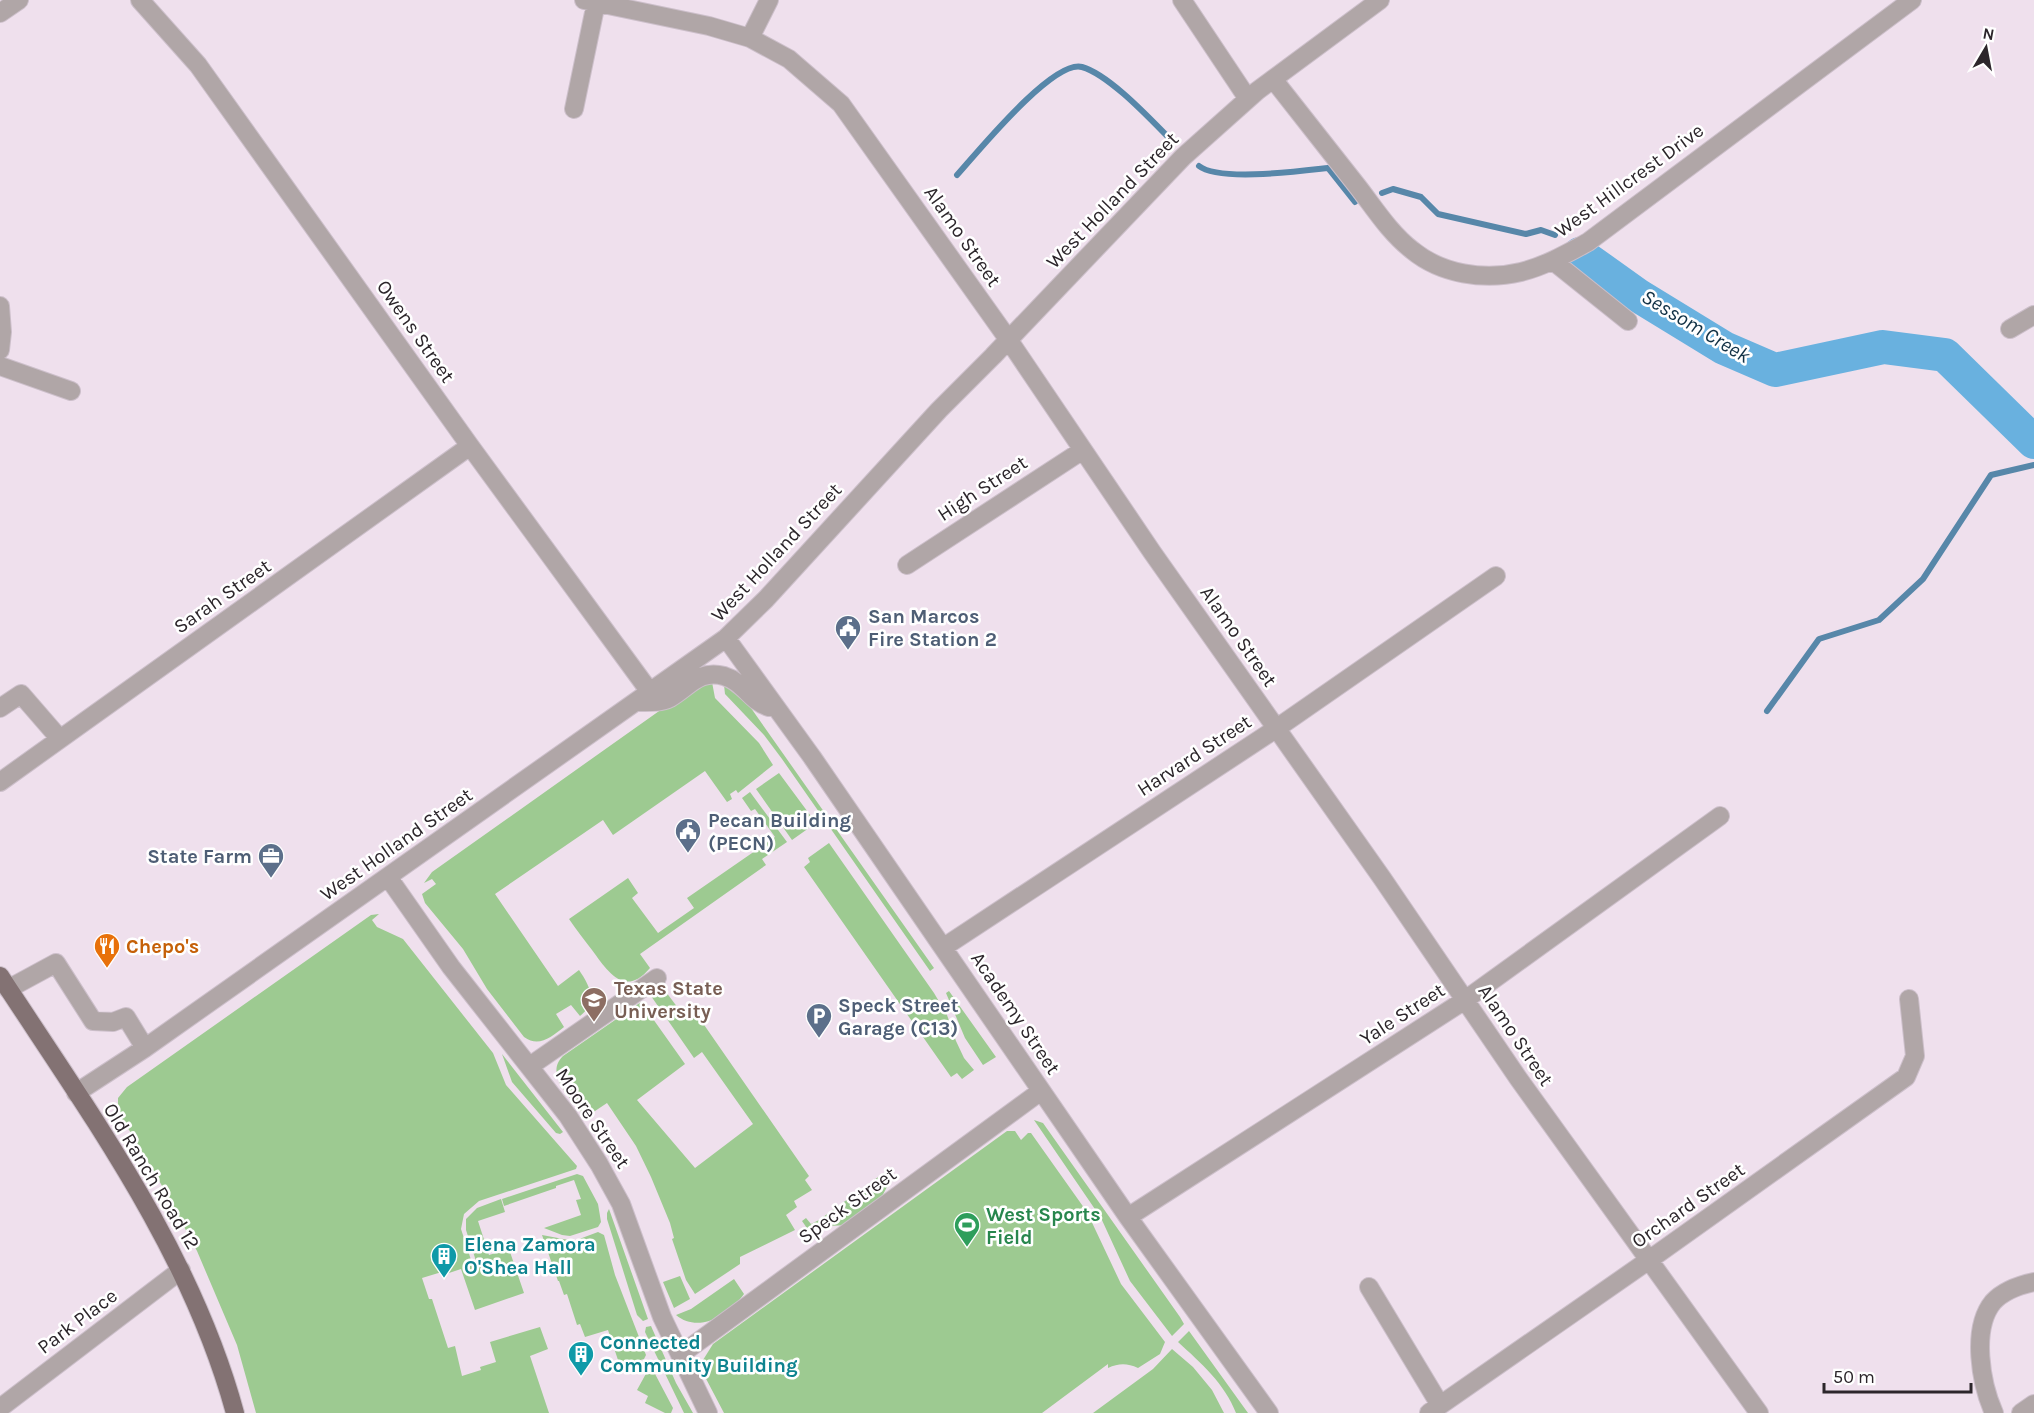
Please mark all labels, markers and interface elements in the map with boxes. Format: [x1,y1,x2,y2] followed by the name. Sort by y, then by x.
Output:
[1956,18,2016,78] north arrow
[1981,23,1996,44] text: N
[1550,119,1708,242] street label: West Hillcrest Drive
[1041,127,1184,273] street label: West Holland Street
[920,182,1006,291] street label: Alamo Street
[372,276,460,387] street label: Owens Street
[1637,284,1755,368] water label: Sessom Creek
[933,451,1032,526] street label: High Street
[706,478,847,626] street label: West Holland Street
[169,554,276,638] street label: Sarah Street
[1196,582,1282,691] street label: Alamo Street
[868,605,997,651] place label: San Marcos Fire Station 2
[833,613,863,651] public building icon: San Marcos Fire Station 2
[1133,710,1256,801] street label: Harvard Street
[316,783,477,906] street label: West Holland Street
[708,809,851,855] place label: Pecan Building (PECN)
[673,816,703,854] public building icon: Pecan Building (PECN)
[256,841,286,879] office icon: State Farm
[147,845,252,868] place label: State Farm
[92,931,122,969] restaurant icon: Chepo's
[126,935,199,958] place label: Chepo's
[966,948,1065,1079] street label: Academy Street
[614,977,723,1023] place label: Texas State University
[1356,978,1449,1050] street label: Yale Street
[1473,980,1558,1091] street label: Alamo Street
[579,985,609,1023] school or university icon: Texas State University
[838,994,959,1040] place label: Speck Street Garage (C13)
[804,1001,834,1039] parking icon: Speck Street Garage (C13)
[551,1064,635,1173] street label: Moore Street
[99,1099,204,1254] street label: Old Ranch Road 12
[1628,1158,1749,1253] street label: Orchard Street
[794,1162,901,1249] street label: Speck Street
[986,1203,1101,1249] place label: West Sports Field
[952,1210,982,1248] sports icon: West Sports Field
[464,1233,596,1279] place label: Elena Zamora O'Shea Hall
[429,1241,459,1279] building icon: Elena Zamora O'Shea Hall
[33,1284,122,1359] street label: Park Place
[600,1331,798,1377] place label: Connected Community Building
[566,1339,596,1377] building icon: Connected Community Building
[1824,1356,1971,1394] scale bar
[1833,1366,1875,1388] text: 50 m

